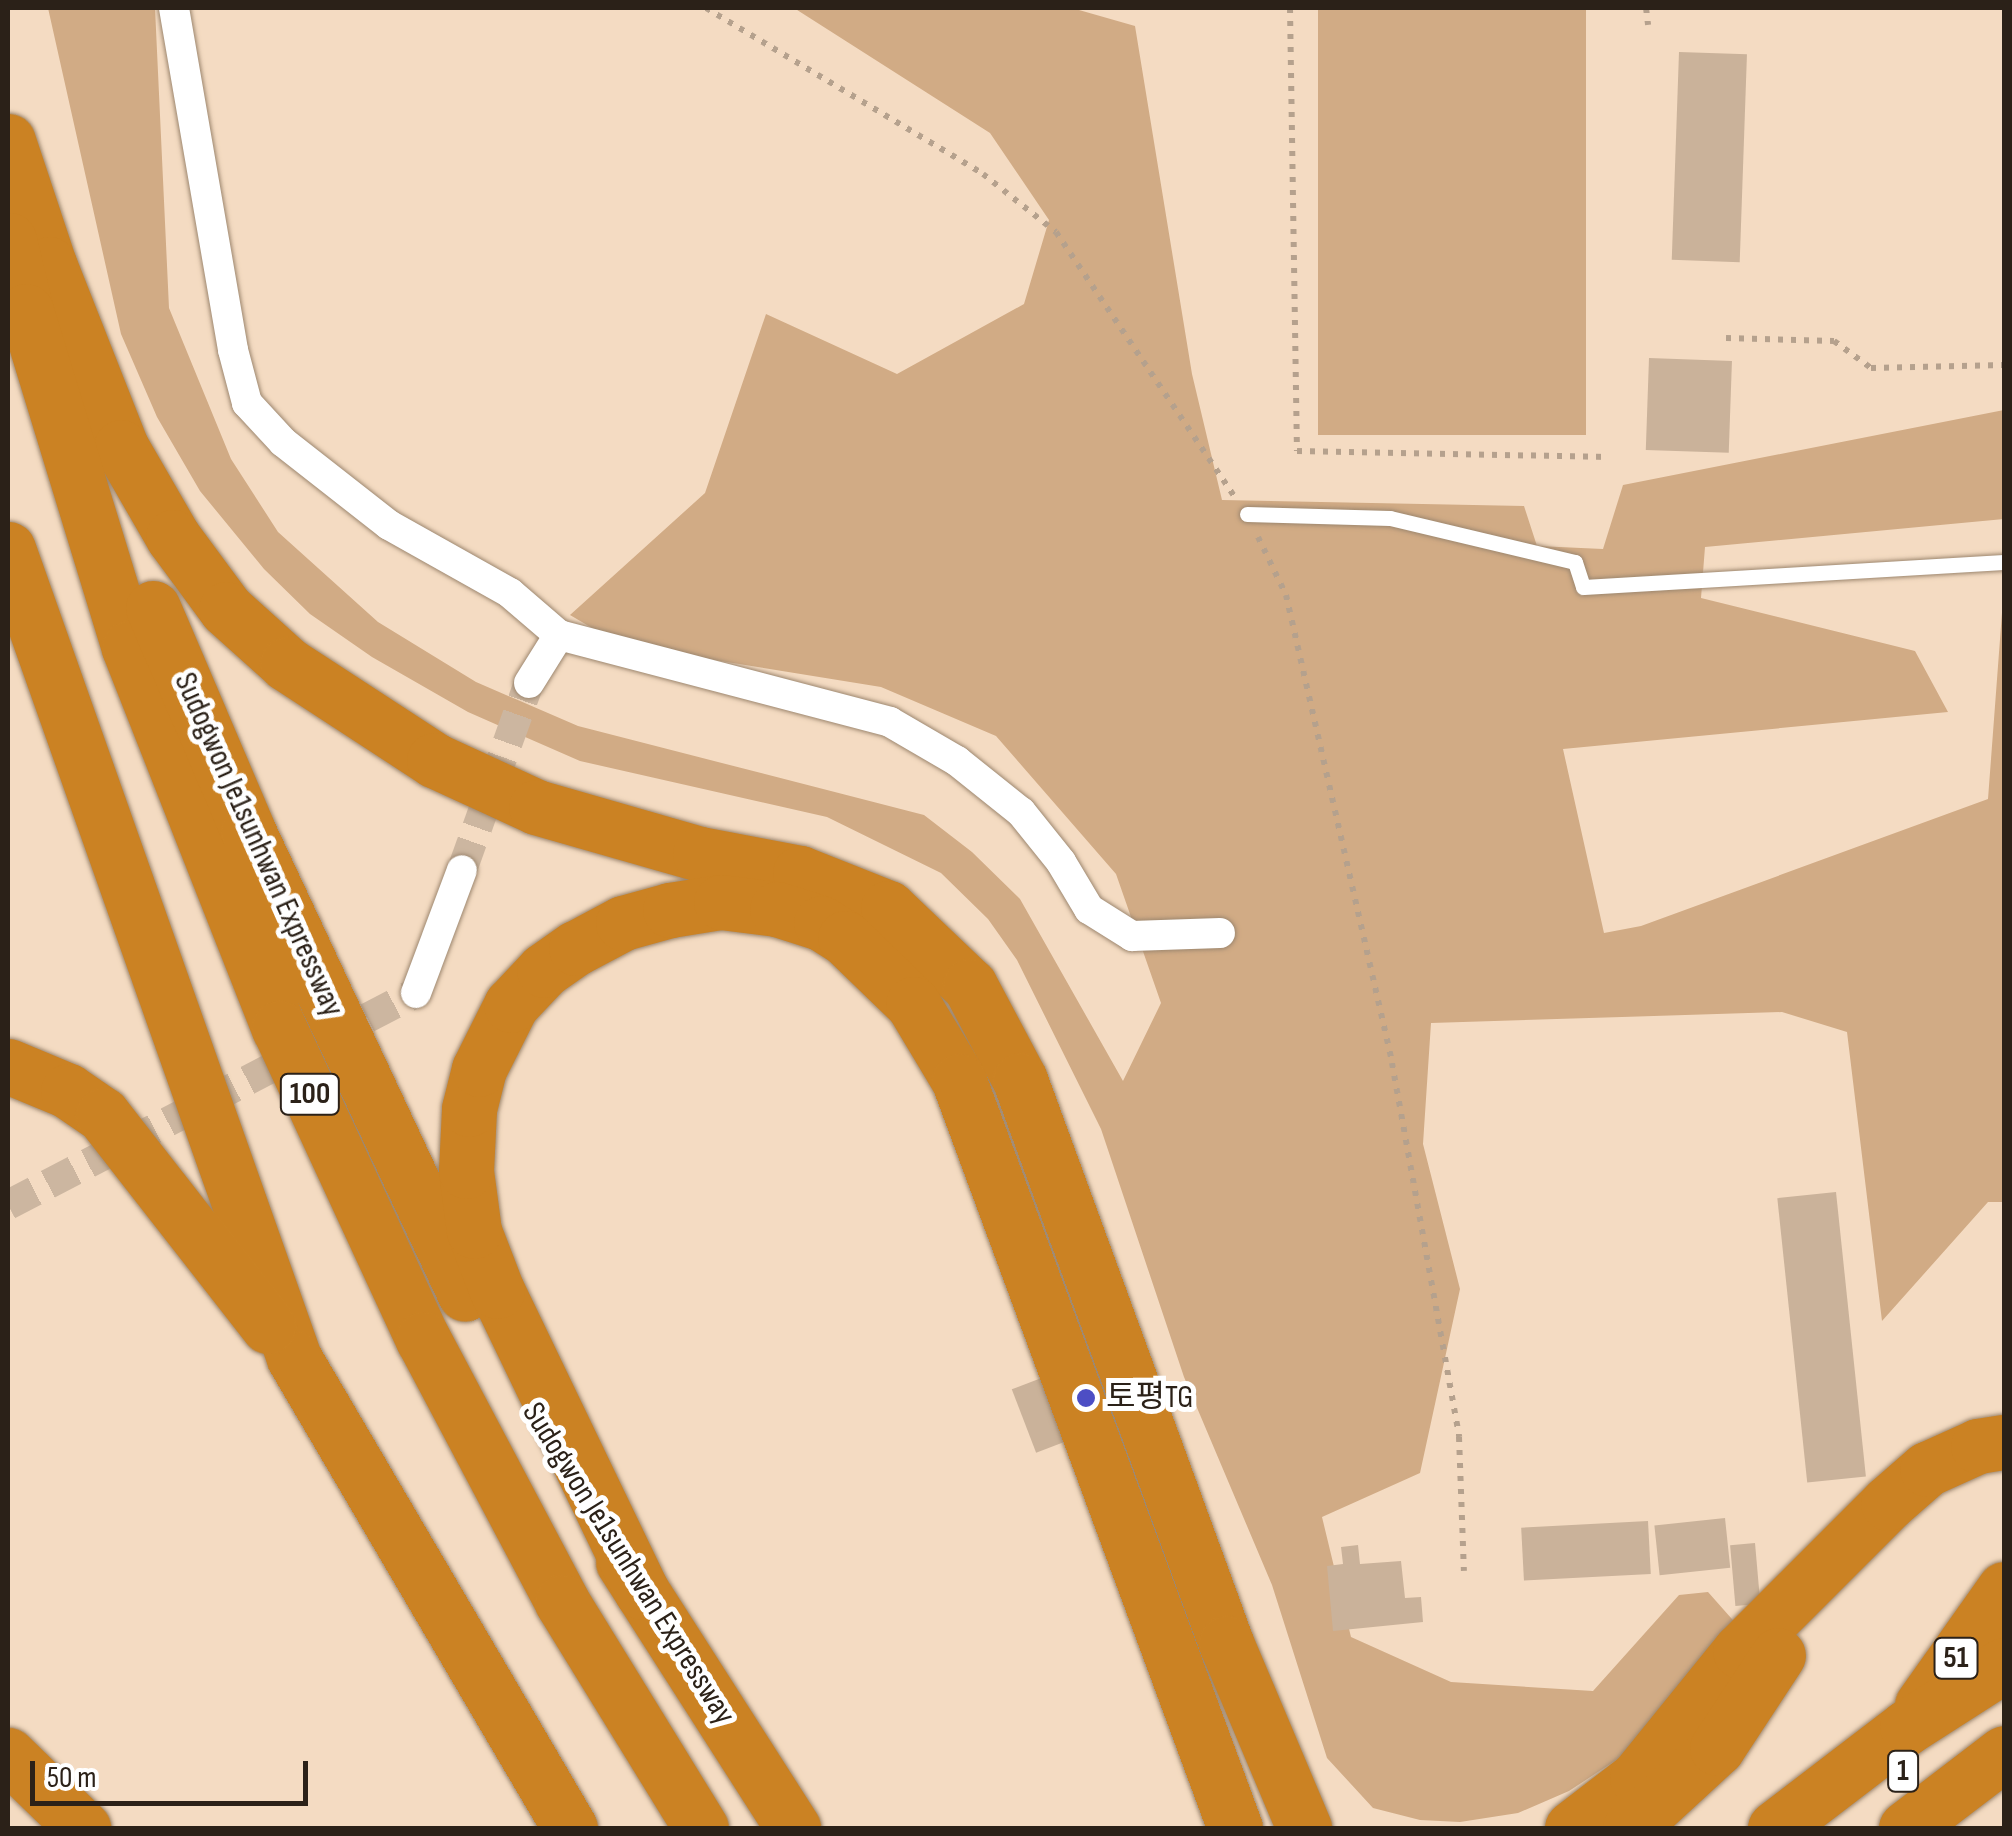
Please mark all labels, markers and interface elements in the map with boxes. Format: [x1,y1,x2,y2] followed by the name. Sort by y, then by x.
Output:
[165,667,351,1023] street label: Sudogwon Je1sunhwan Expressway
[278,1069,342,1119] road number: 100
[1106,1379,1193,1417] place label: 토평TG
[1075,1387,1097,1409] marker: 토평TG
[513,1396,743,1732] street label: Sudogwon Je1sunhwan Expressway
[1934,1633,1978,1683] road number: 51
[35,1741,312,1803] scale bar
[1886,1746,1920,1796] road number: 1
[47,1760,96,1796] text: 50 m

